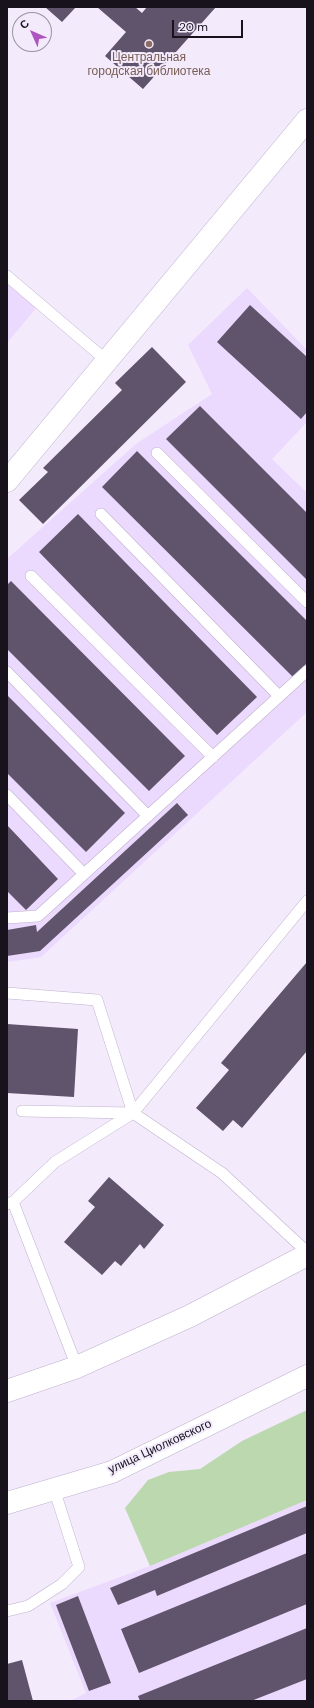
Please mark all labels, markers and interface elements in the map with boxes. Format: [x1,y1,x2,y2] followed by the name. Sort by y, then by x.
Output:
[12,12,52,52] north arrow
[174,12,245,38] scale bar
[16,16,32,32] text: С
[179,19,208,35] text: 20 m
[144,39,154,49] marker: Центральная городская библиотека
[88,51,210,79] place label: Центральная городская библиотека
[106,1417,214,1477] street label: улица Циолковского

